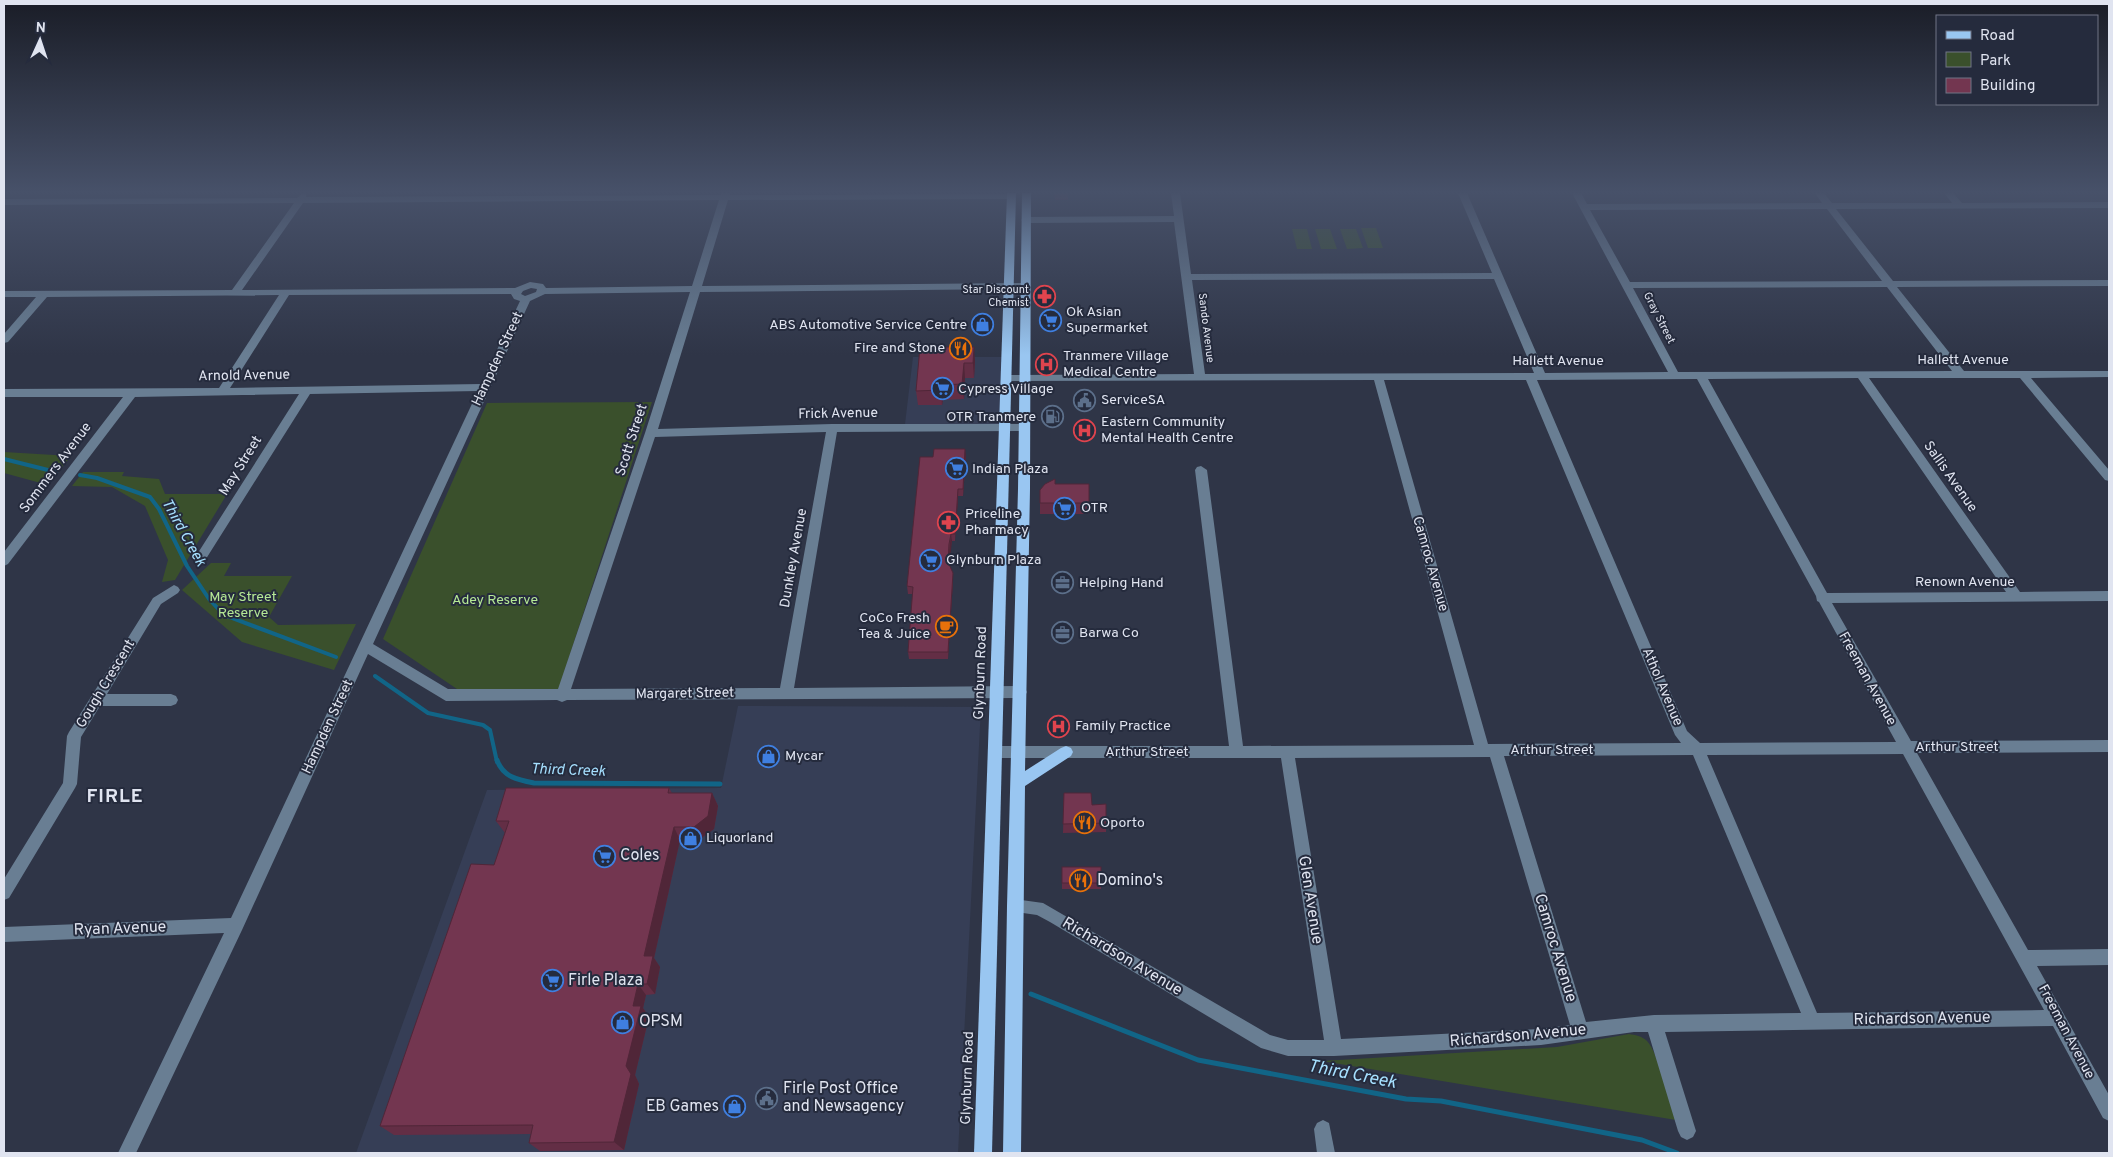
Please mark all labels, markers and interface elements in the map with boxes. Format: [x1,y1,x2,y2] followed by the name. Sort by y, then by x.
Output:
[15,15,65,65] north arrow
[1936,15,2098,105] legend
[35,20,46,37] text: N
[1980,27,2015,46] text: Road
[1980,52,2011,71] text: Park
[1980,77,2035,96] text: Building
[962,283,1029,310] place label: Star Discount Chemist
[1033,284,1057,308] pharmacy icon: Star Discount Chemist
[1640,290,1678,346] street label: Gray Street
[1195,292,1217,364] street label: Sando Avenue
[1066,304,1148,337] place label: Ok Asian Supermarket
[1038,308,1062,332] supermarket icon: Ok Asian Supermarket
[469,309,527,409] street label: Hampden Street
[971,313,995,337] shop icon: ABS Automotive Service Centre
[769,317,967,334] place label: ABS Automotive Service Centre
[949,336,973,360] restaurant icon: Fire and Stone
[854,340,945,357] place label: Fire and Stone
[1063,348,1169,381] place label: Tranmere Village Medical Centre
[1035,352,1059,376] hospital icon: Tranmere Village Medical Centre
[1917,352,2009,369] street label: Hallett Avenue
[1512,353,1604,370] street label: Hallett Avenue
[198,367,290,385] street label: Arnold Avenue
[930,377,954,401] supermarket icon: Cypress Village
[958,381,1054,398] place label: Cypress Village
[1073,388,1097,412] public building icon: ServiceSA
[1101,392,1165,409] place label: ServiceSA
[612,402,652,478] street label: Scott Street
[798,405,878,423] street label: Frick Avenue
[1040,405,1064,429] fuel station icon: OTR Tranmere
[946,409,1036,426] place label: OTR Tranmere
[1101,414,1233,447] place label: Eastern Community Mental Health Centre
[1073,418,1097,442] hospital icon: Eastern Community Mental Health Centre
[16,419,96,517] street label: Sommers Avenue
[216,433,266,499] street label: May Street
[1919,438,1981,516] street label: Sallis Avenue
[944,457,968,481] supermarket icon: Indian Plaza
[972,461,1048,478] place label: Indian Plaza
[157,496,210,571] water label: Third Creek
[1053,496,1077,520] supermarket icon: OTR
[1081,500,1108,517] place label: OTR
[965,506,1029,539] place label: Priceline Pharmacy
[777,507,811,609] street label: Dunkley Avenue
[937,510,961,534] pharmacy icon: Priceline Pharmacy
[1408,514,1452,614] street label: Camroc Avenue
[918,548,942,572] supermarket icon: Glynburn Plaza
[946,552,1041,569] place label: Glynburn Plaza
[1051,571,1075,595] office icon: Helping Hand
[1915,574,2015,591] street label: Renown Avenue
[1079,575,1164,592] place label: Helping Hand
[209,589,277,622] park label: May Street Reserve
[452,592,538,609] park label: Adey Reserve
[858,610,930,643] place label: CoCo Fresh Tea & Juice
[934,614,958,638] cafe icon: CoCo Fresh Tea & Juice
[1051,621,1075,645] office icon: Barwa Co
[1079,625,1139,642] place label: Barwa Co
[971,626,991,720] street label: Glynburn Road
[1834,629,1900,729] street label: Freeman Avenue
[73,637,139,731] street label: Gough Crescent
[1638,645,1686,729] street label: Athol Avenue
[299,677,357,777] street label: Hampden Street
[636,685,734,703] street label: Margaret Street
[1047,714,1071,738] hospital icon: Family Practice
[1075,718,1171,735] place label: Family Practice
[1915,739,1999,756] street label: Arthur Street
[1510,742,1594,759] street label: Arthur Street
[757,744,781,768] shop icon: Mycar
[1105,744,1189,761] street label: Arthur Street
[785,748,824,765] place label: Mycar
[530,760,606,782] water label: Third Creek
[86,785,144,809] district label: FIRLE
[1072,811,1096,835] restaurant icon: Oporto
[1100,815,1145,832] place label: Oporto
[678,826,702,850] shop icon: Liquorland
[706,830,773,847] place label: Liquorland
[592,844,616,868] supermarket icon: Coles
[620,846,660,866] place label: Coles
[1293,854,1327,946] street label: Glen Avenue
[1069,869,1093,893] restaurant icon: Domino's
[1097,871,1163,891] place label: Domino's
[1529,891,1581,1005] street label: Camroc Avenue
[1058,913,1186,1001] street label: Richardson Avenue
[73,917,167,941] street label: Ryan Avenue
[540,969,564,993] supermarket icon: Firle Plaza
[568,971,643,991] place label: Firle Plaza
[2034,982,2098,1082] street label: Freeman Avenue
[1853,1008,1991,1030] street label: Richardson Avenue
[611,1010,635,1034] shop icon: OPSM
[639,1012,683,1032] place label: OPSM
[1449,1020,1587,1052] street label: Richardson Avenue
[958,1031,978,1125] street label: Glynburn Road
[1306,1055,1399,1095] water label: Third Creek
[783,1079,904,1117] place label: Firle Post Office and Newsagency
[755,1086,779,1110] public building icon: Firle Post Office and Newsagency
[723,1095,747,1119] shop icon: EB Games
[646,1097,719,1117] place label: EB Games

